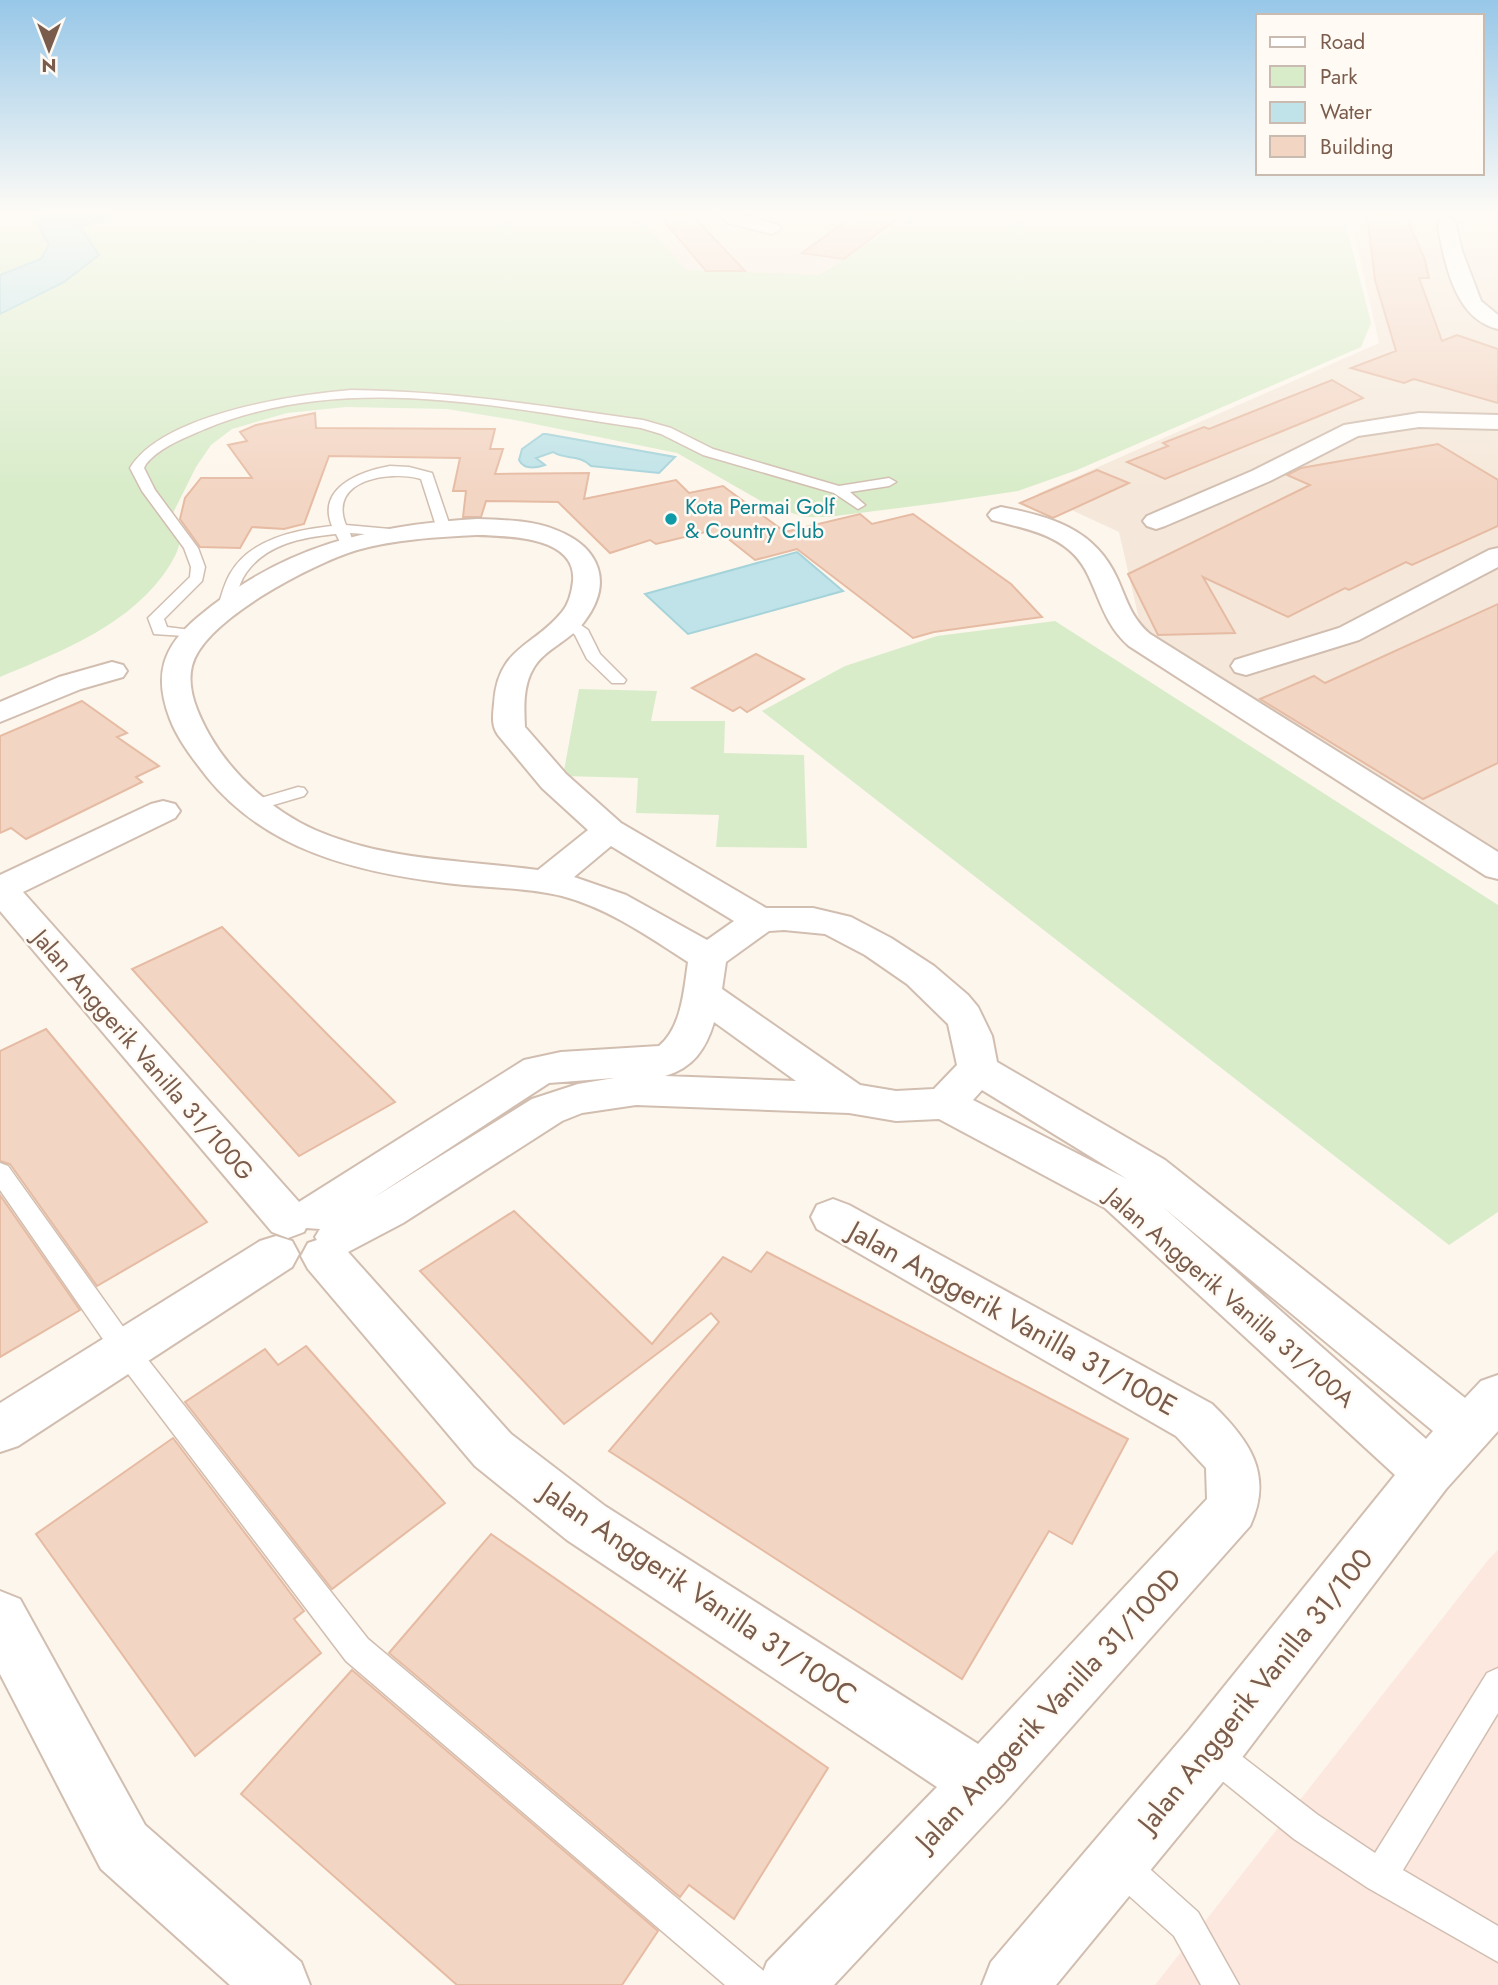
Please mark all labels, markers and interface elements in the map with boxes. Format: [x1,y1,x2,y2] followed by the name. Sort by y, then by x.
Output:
[14,14,84,84] north arrow
[1256,14,1484,175] legend
[1320,27,1365,57] text: Road
[41,52,57,79] text: N
[1320,62,1358,92] text: Park
[1320,97,1373,127] text: Water
[1320,132,1393,162] text: Building
[685,492,836,546] place label: Kota Permai Golf & Country Club
[663,511,679,527] marker: Kota Permai Golf & Country Club
[22,919,262,1188] street label: Jalan Anggerik Vanilla 31/100G
[1096,1178,1363,1416] street label: Jalan Anggerik Vanilla 31/100A
[837,1209,1185,1426] street label: Jalan Anggerik Vanilla 31/100E
[529,1470,865,1715] street label: Jalan Anggerik Vanilla 31/100C
[1125,1540,1383,1844] street label: Jalan Anggerik Vanilla 31/100
[903,1559,1191,1863] street label: Jalan Anggerik Vanilla 31/100D

